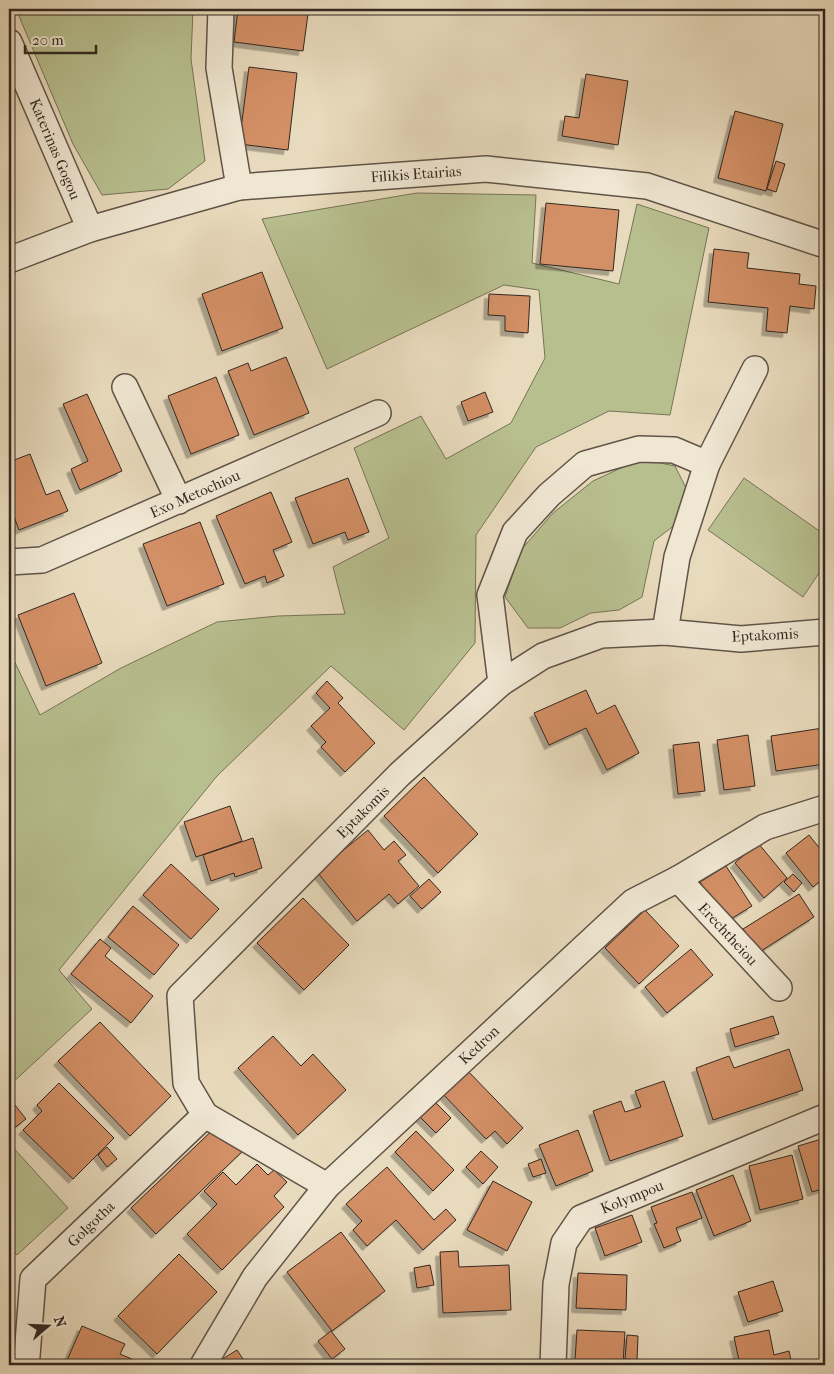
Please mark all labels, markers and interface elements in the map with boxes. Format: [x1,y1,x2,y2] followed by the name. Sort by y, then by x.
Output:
[25,22,96,54] scale bar
[32,31,64,49] text: 20 m
[26,96,85,203] street label: Katerinas Gogou
[370,162,463,186] street label: Filikis Etairias
[147,466,243,522] street label: Exo Metochiou
[731,624,799,646] street label: Eptakomis
[333,782,393,842] street label: Eptakomis
[694,899,762,969] street label: Erechtheiou
[455,1022,503,1068] street label: Kedron
[598,1176,667,1218] street label: Kolympou
[64,1197,119,1251] street label: Golgotha
[22,1302,72,1352] north arrow
[50,1314,70,1330] text: N

